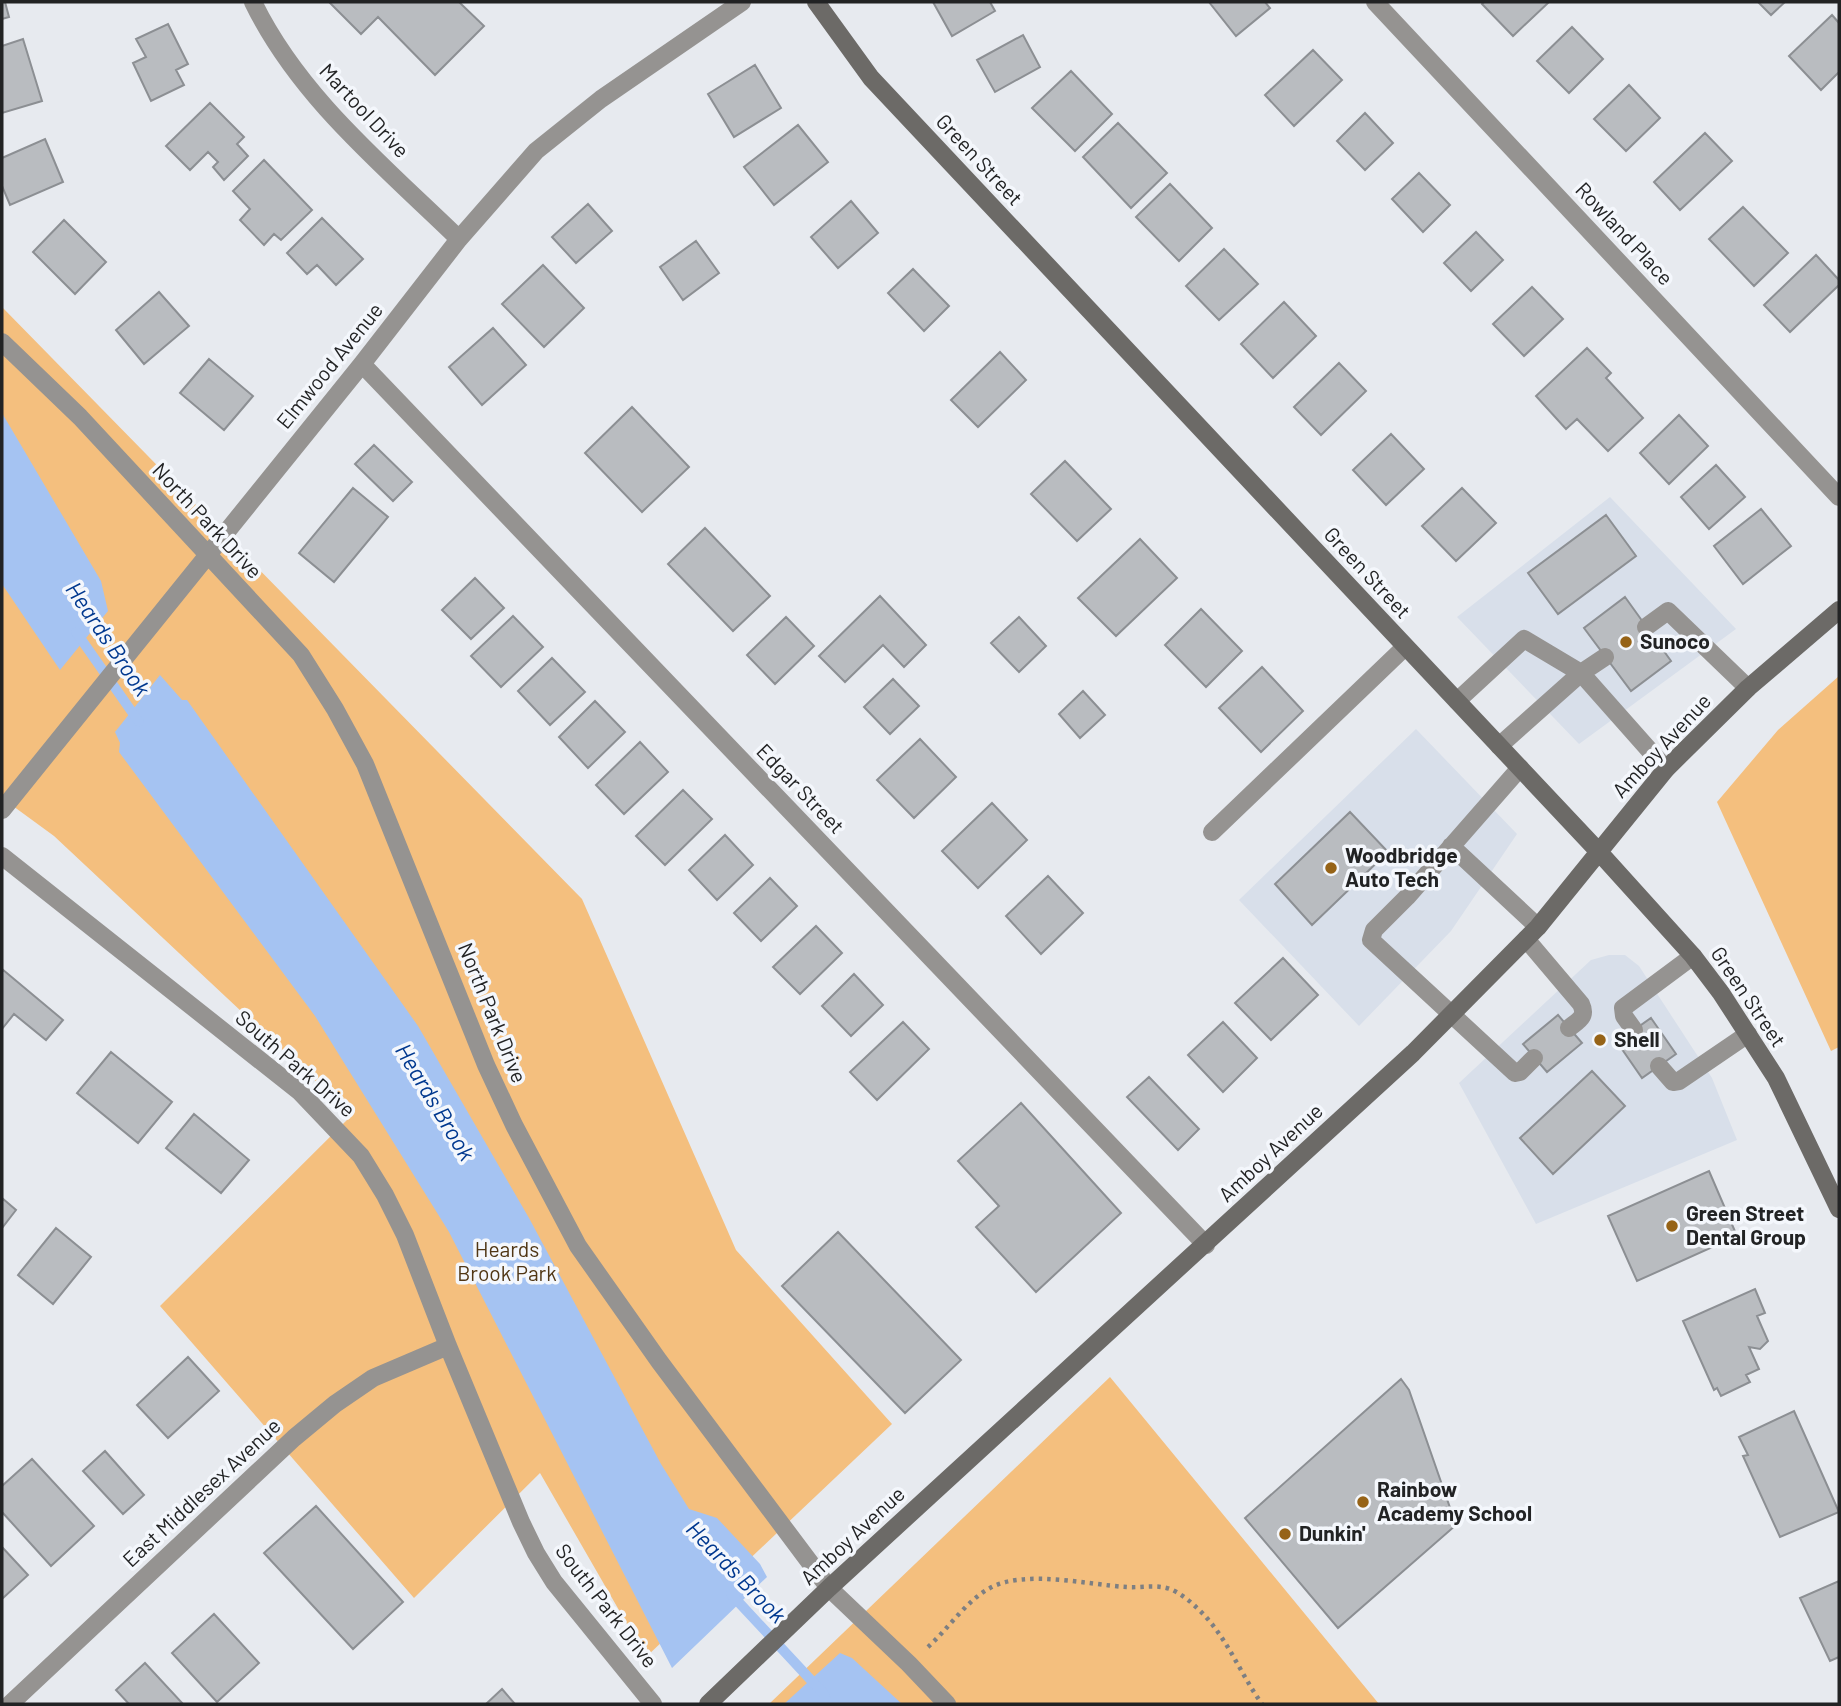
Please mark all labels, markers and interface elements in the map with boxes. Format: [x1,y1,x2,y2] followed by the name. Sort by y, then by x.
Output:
[315,58,415,162] street label: Martool Drive
[932,108,1029,210] street label: Green Street
[1571,176,1679,290] street label: Rowland Place
[270,297,387,433] street label: Elmwood Avenue
[148,457,268,583] street label: North Park Drive
[1320,521,1417,623] street label: Green Street
[60,576,157,701] water label: Heards Brook
[1640,628,1710,653] place label: Sunoco
[1618,634,1634,650] marker: Sunoco
[1606,688,1715,802] street label: Amboy Avenue
[752,738,850,838] street label: Edgar Street
[1345,842,1458,891] place label: Woodbridge Auto Tech
[1323,860,1339,876] marker: Woodbridge Auto Tech
[454,939,533,1086] street label: North Park Drive
[1707,941,1792,1051] street label: Green Street
[231,1004,361,1122] street label: South Park Drive
[1614,1026,1660,1051] place label: Shell
[1592,1032,1608,1048] marker: Shell
[390,1038,482,1165] water label: Heards Brook
[1213,1097,1327,1206] street label: Amboy Avenue
[1686,1200,1806,1249] place label: Green Street Dental Group
[1664,1218,1680,1234] marker: Green Street Dental Group
[457,1236,557,1285] park label: Heards Brook Park
[117,1412,285,1571] street label: East Middlesex Avenue
[1377,1476,1532,1525] place label: Rainbow Academy School
[795,1480,909,1589] street label: Amboy Avenue
[1355,1494,1371,1510] marker: Rainbow Academy School
[681,1514,792,1628] water label: Heards Brook
[1299,1520,1366,1545] place label: Dunkin'
[1277,1526,1293,1542] marker: Dunkin'
[551,1538,663,1672] street label: South Park Drive

